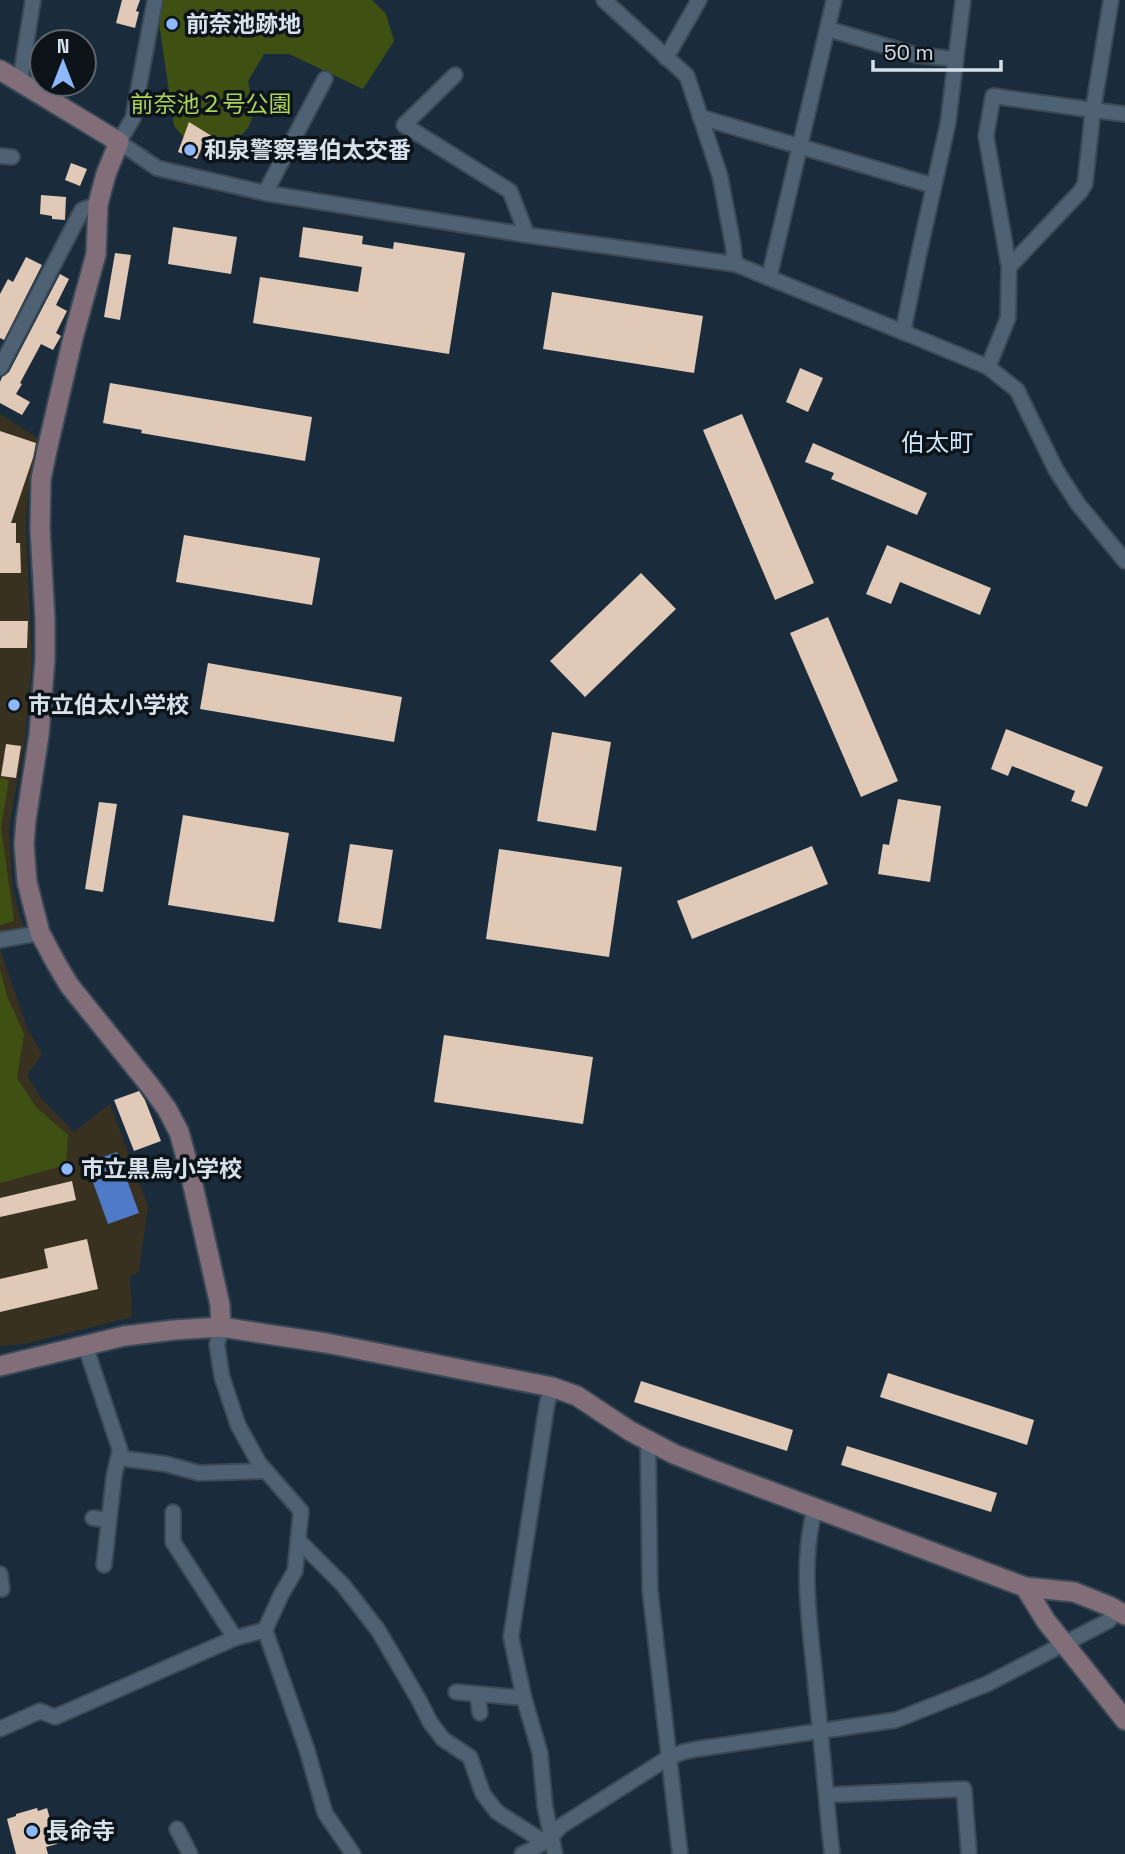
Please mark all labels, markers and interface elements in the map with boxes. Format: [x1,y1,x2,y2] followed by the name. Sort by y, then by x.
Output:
[186,9,301,39] place label: 前奈池跡地
[164,16,180,32] marker: 前奈池跡地
[28,28,98,98] north arrow
[873,28,1001,72] scale bar
[57,34,69,59] text: N
[884,39,934,66] text: 50 m
[131,89,292,119] park label: 前奈池２号公園
[204,135,411,165] place label: 和泉警察署伯太交番
[182,142,198,158] marker: 和泉警察署伯太交番
[901,427,973,458] district label: 伯太町
[28,690,189,720] place label: 市立伯太小学校
[6,697,22,713] marker: 市立伯太小学校
[81,1154,242,1184] place label: 市立黒鳥小学校
[59,1161,75,1177] marker: 市立黒鳥小学校
[46,1816,115,1846] place label: 長命寺
[24,1823,40,1839] marker: 長命寺

